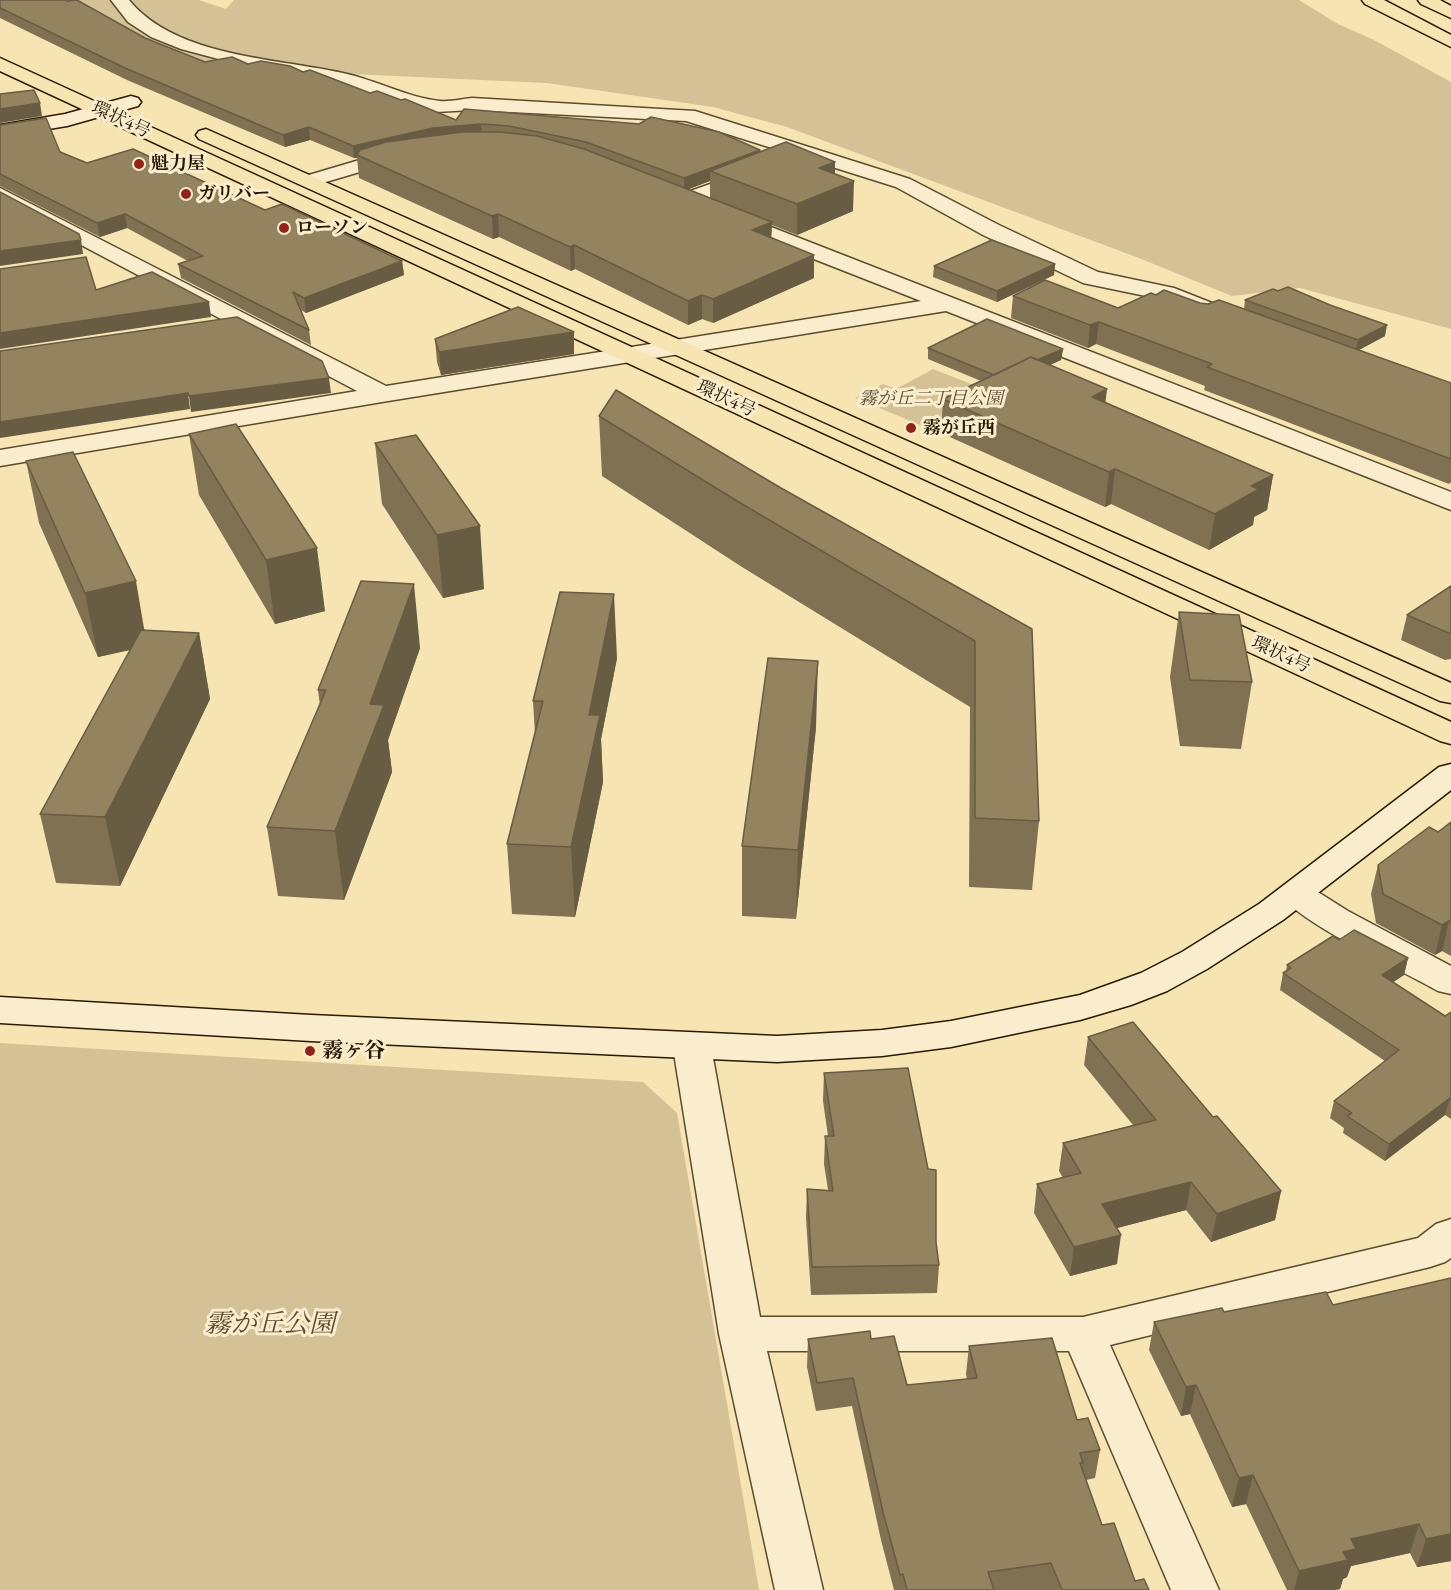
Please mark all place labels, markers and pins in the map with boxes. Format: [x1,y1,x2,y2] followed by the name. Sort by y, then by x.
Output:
[151,153,205,175] place label: 魁力屋
[132,157,146,171] marker: 魁力屋
[198,183,270,205] place label: ガリバー
[179,187,193,201] marker: ガリバー
[296,217,368,239] place label: ローソン
[277,221,291,235] marker: ローソン
[923,417,995,439] place label: 霧が丘西
[904,421,918,435] marker: 霧が丘西
[322,1038,385,1064] place label: 霧ヶ谷
[303,1044,317,1058] marker: 霧ヶ谷

